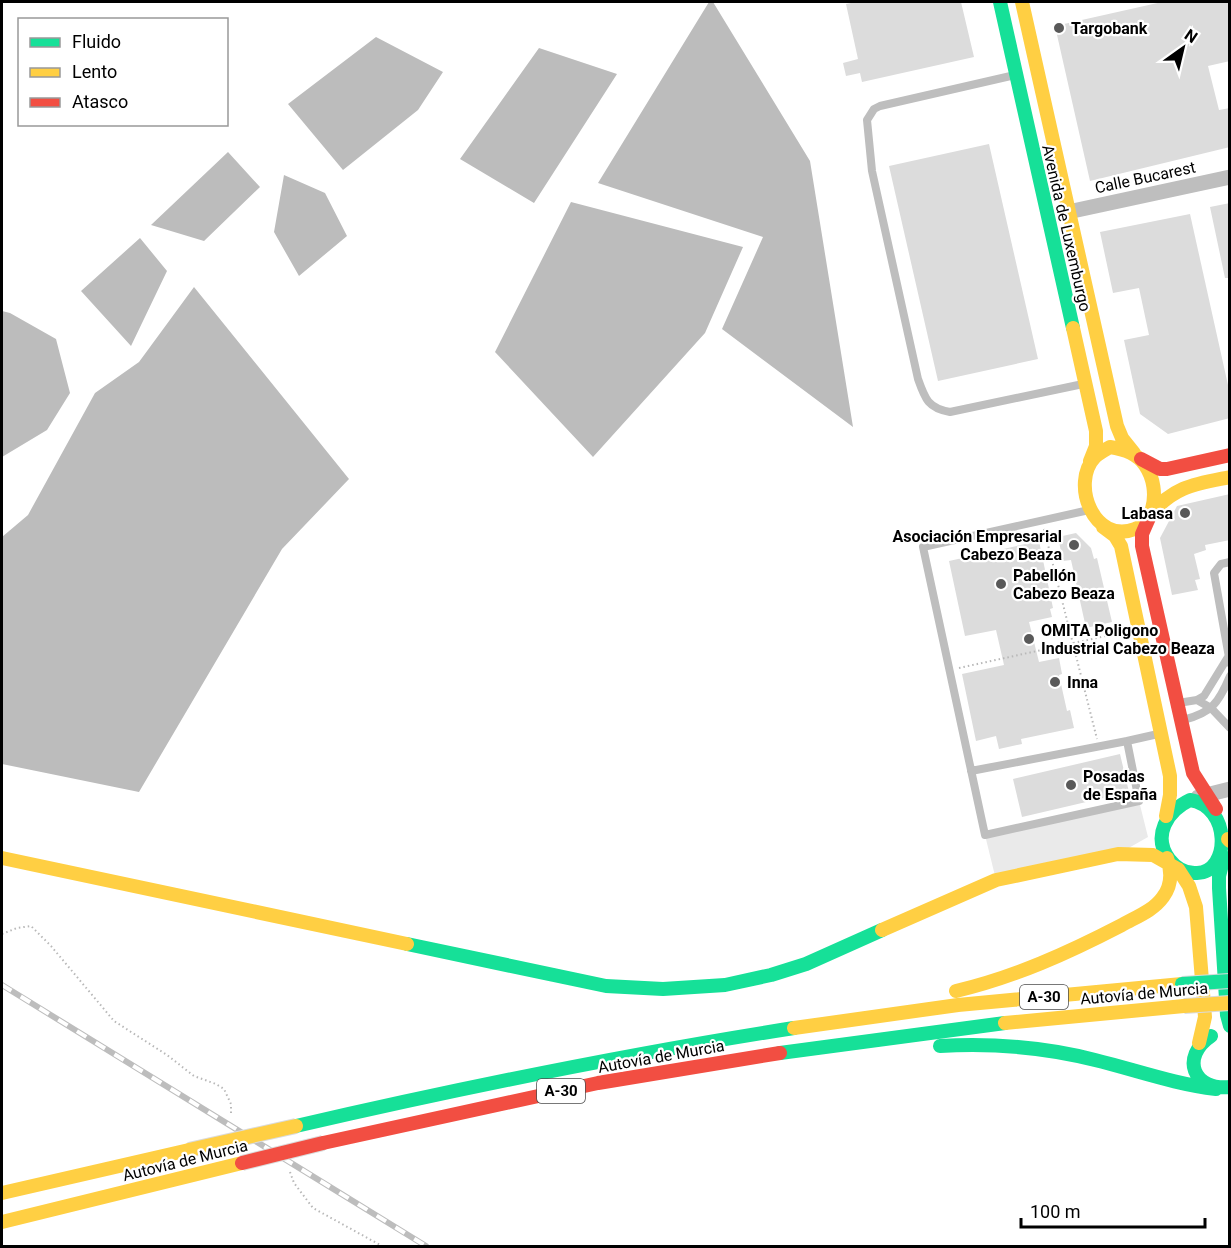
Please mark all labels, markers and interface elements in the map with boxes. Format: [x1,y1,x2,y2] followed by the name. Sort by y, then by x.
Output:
[18,18,228,126] legend
[1153,18,1213,78] north arrow
[1071,19,1148,38] place label: Targobank
[1052,21,1066,35] marker: Targobank
[1181,25,1201,47] text: N
[72,31,121,52] text: Fluido
[72,61,117,82] text: Lento
[72,91,128,112] text: Atasco
[1038,143,1095,313] street label: Avenida de Luxemburgo
[1093,158,1197,197] street label: Calle Bucarest
[1121,504,1173,523] place label: Labasa
[1178,506,1192,520] marker: Labasa
[892,527,1062,564] place label: Asociación Empresarial Cabezo Beaza
[1067,538,1081,552] marker: Asociación Empresarial Cabezo Beaza
[1013,566,1115,603] place label: Pabellón Cabezo Beaza
[994,577,1008,591] marker: Pabellón Cabezo Beaza
[1041,621,1215,658] place label: OMITA Poligono Industrial Cabezo Beaza
[1022,632,1036,646] marker: OMITA Poligono Industrial Cabezo Beaza
[1067,673,1099,692] place label: Inna
[1048,675,1062,689] marker: Inna
[1083,767,1157,804] place label: Posadas de España
[1064,778,1078,792] marker: Posadas de España
[1079,978,1209,1009] street label: Autovía de Murcia
[1020,985,1068,1009] road number: A-30
[596,1036,726,1077] street label: Autovía de Murcia
[537,1079,585,1103] road number: A-30
[121,1136,250,1185] street label: Autovía de Murcia
[1021,1191,1206,1229] scale bar
[1030,1201,1081,1222] text: 100 m

